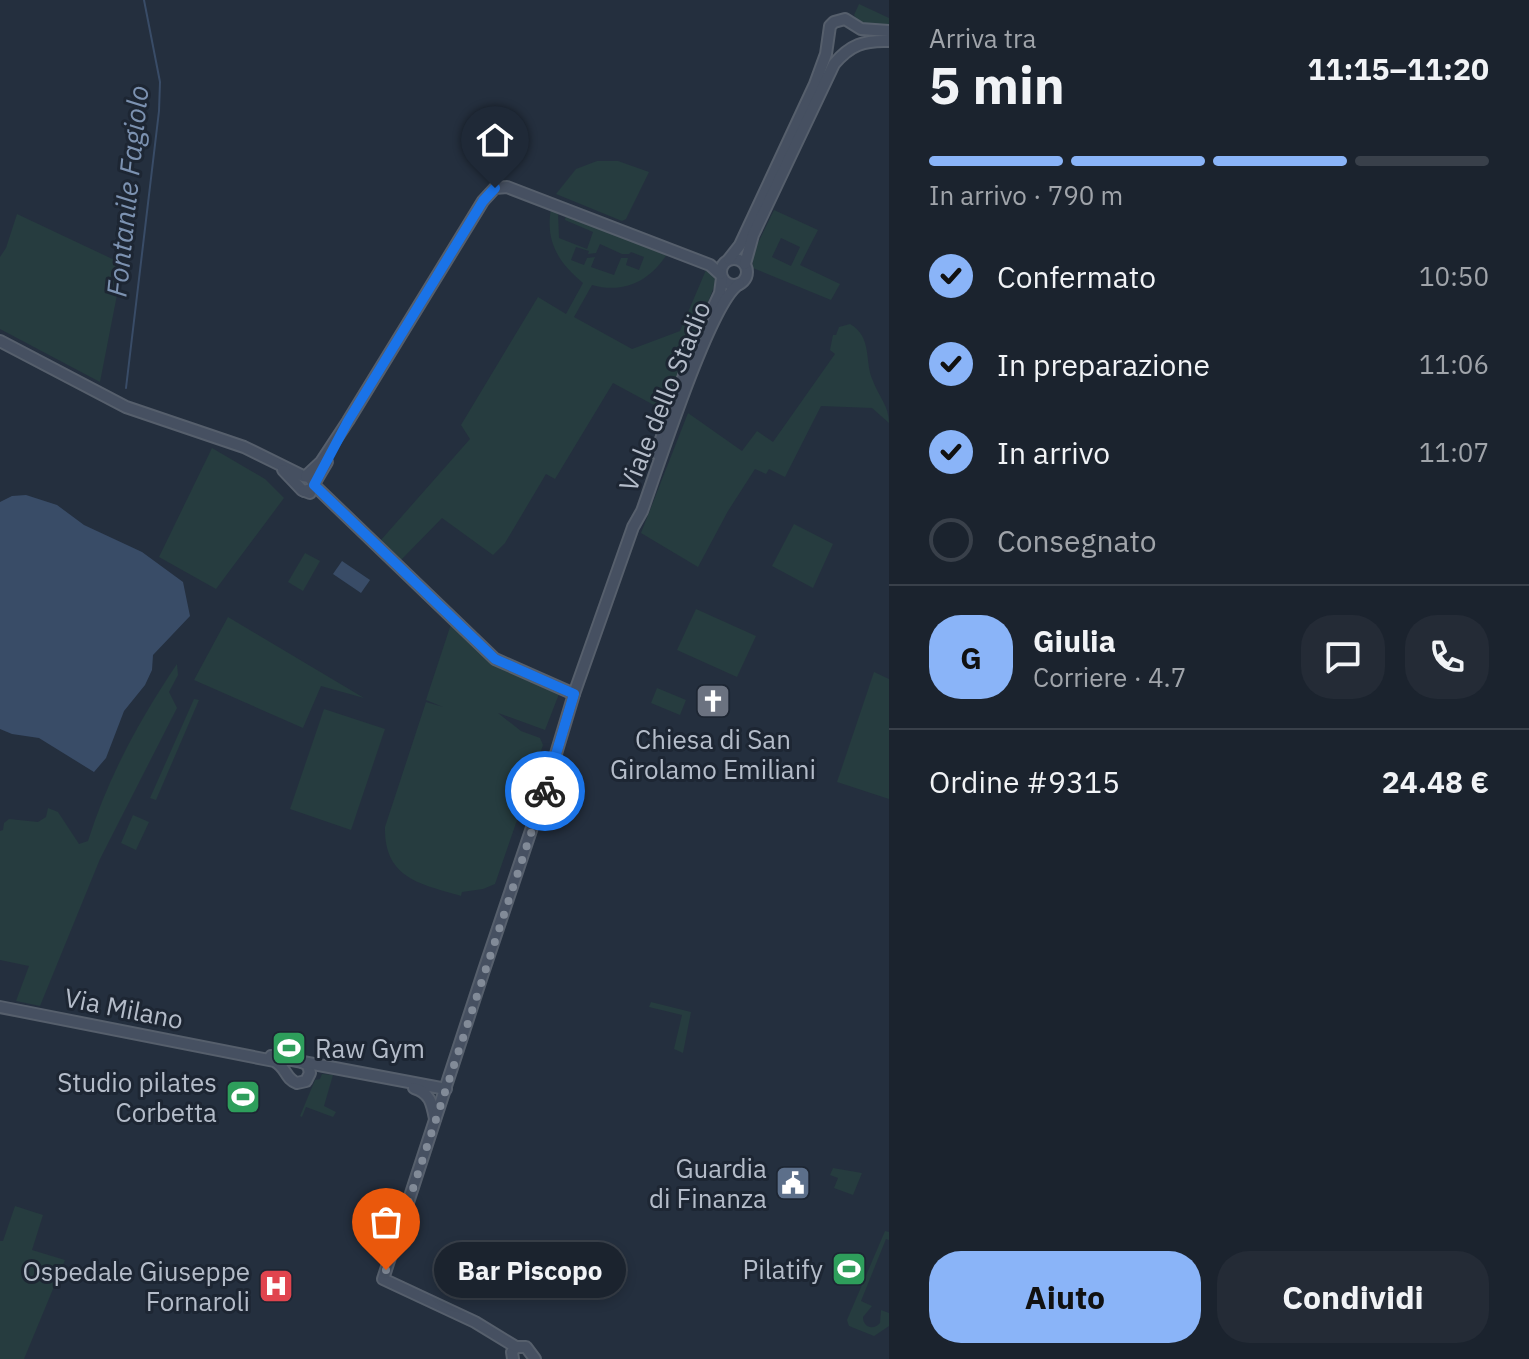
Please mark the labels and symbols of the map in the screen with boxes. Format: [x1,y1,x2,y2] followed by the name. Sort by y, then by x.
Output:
[97,83,157,299] water label: Fontanile Fagiolo
[461,106,529,188] pin
[610,296,718,496] street label: Viale dello Stadio
[694,682,732,720] church icon: Chiesa di San Girolamo Emiliani
[610,722,816,786] place label: Chiesa di San Girolamo Emiliani
[505,751,585,831] courier
[62,980,186,1036] street label: Via Milano
[270,1029,308,1067] sports icon: Raw Gym
[315,1031,425,1065] place label: Raw Gym
[57,1065,217,1129] place label: Studio pilates Corbetta
[224,1078,262,1116] sports icon: Studio pilates Corbetta
[649,1151,767,1215] place label: Guardia di Finanza
[774,1164,812,1202] public building icon: Guardia di Finanza
[352,1188,420,1270] pin
[434,1242,626,1298] callout: Bar Piscopo
[830,1250,868,1288] sports icon: Pilatify
[743,1252,823,1286] place label: Pilatify
[22,1254,250,1318] place label: Ospedale Giuseppe Fornaroli
[257,1267,295,1305] hospital icon: Ospedale Giuseppe Fornaroli

